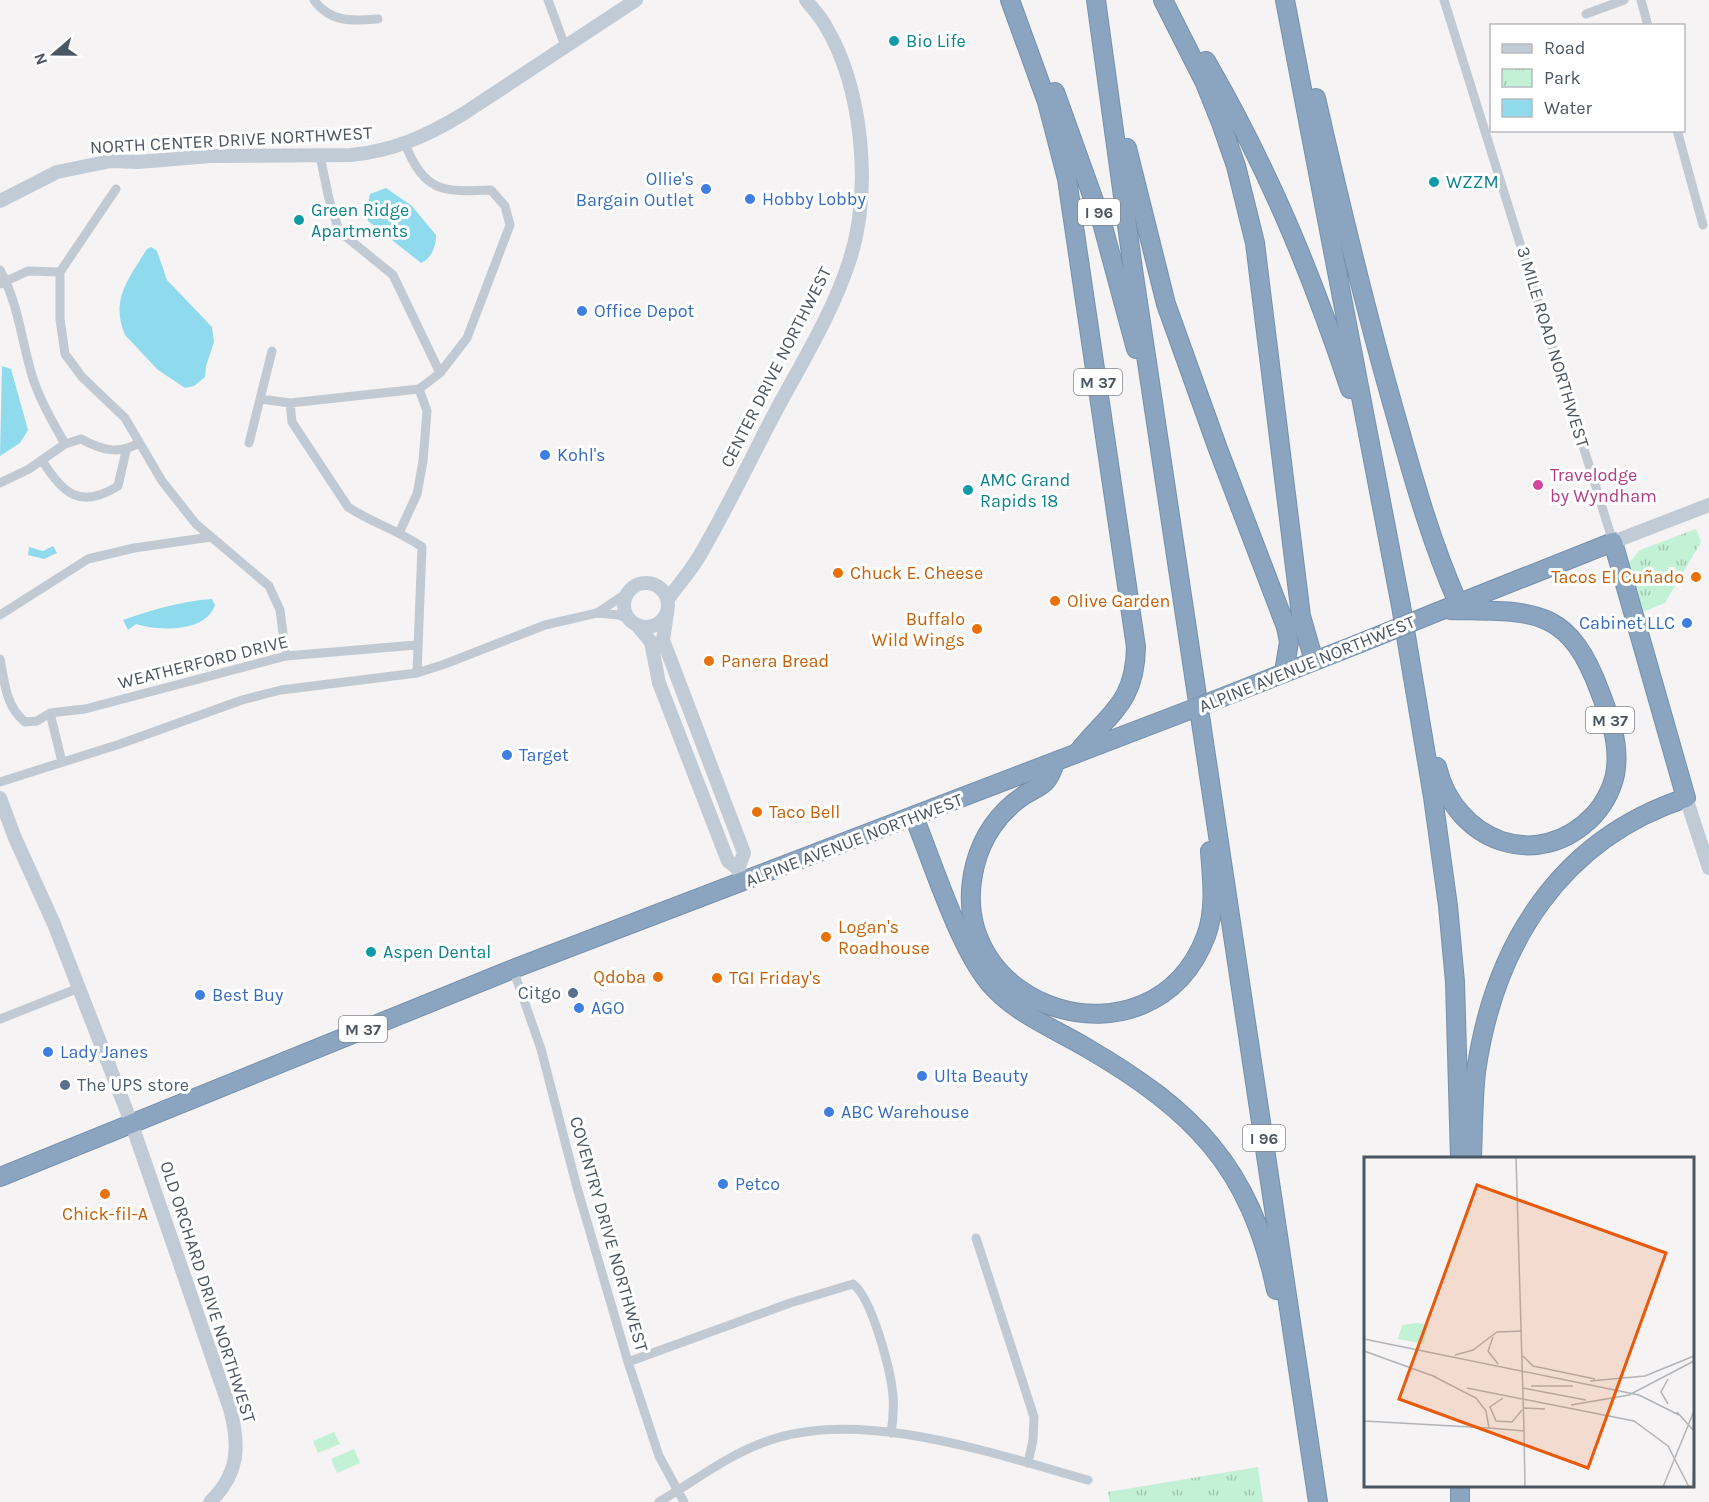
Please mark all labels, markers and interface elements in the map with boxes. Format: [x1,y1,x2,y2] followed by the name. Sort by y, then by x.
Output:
[24,24,84,84] north arrow
[1490,24,1685,132] legend
[906,30,966,52] place label: Bio Life
[887,34,901,48] marker: Bio Life
[1544,37,1585,59] text: Road
[29,50,51,68] text: N
[1544,67,1581,89] text: Park
[1544,97,1592,119] text: Water
[89,122,373,158] street label: NORTH CENTER DRIVE NORTHWEST
[576,168,694,211] place label: Ollie's Bargain Outlet
[1446,171,1499,193] place label: WZZM
[1427,175,1441,189] marker: WZZM
[699,182,713,196] marker: Ollie's Bargain Outlet
[762,188,866,210] place label: Hobby Lobby
[743,192,757,206] marker: Hobby Lobby
[311,199,409,242] place label: Green Ridge Apartments
[1078,199,1120,225] road number: I 96
[292,213,306,227] marker: Green Ridge Apartments
[1512,244,1594,450] street label: 3 MILE ROAD NORTHWEST
[716,263,836,471] street label: CENTER DRIVE NORTHWEST
[594,300,695,322] place label: Office Depot
[575,304,589,318] marker: Office Depot
[1074,369,1122,395] road number: M 37
[557,444,606,466] place label: Kohl's
[538,448,552,462] marker: Kohl's
[1550,464,1657,507] place label: Travelodge by Wyndham
[980,469,1070,512] place label: AMC Grand Rapids 18
[1531,478,1545,492] marker: Travelodge by Wyndham
[961,483,975,497] marker: AMC Grand Rapids 18
[850,562,983,584] place label: Chuck E. Cheese
[831,566,845,580] marker: Chuck E. Cheese
[1551,566,1684,588] place label: Tacos El Cuñado
[1689,570,1703,584] marker: Tacos El Cuñado
[1067,590,1170,612] place label: Olive Garden
[1048,594,1062,608] marker: Olive Garden
[872,608,965,651] place label: Buffalo Wild Wings
[1196,611,1418,717] street label: ALPINE AVENUE NORTHWEST
[1579,612,1675,634] place label: Cabinet LLC
[1680,616,1694,630] marker: Cabinet LLC
[970,622,984,636] marker: Buffalo Wild Wings
[116,630,290,694] street label: WEATHERFORD DRIVE
[721,650,829,672] place label: Panera Bread
[702,654,716,668] marker: Panera Bread
[1586,707,1634,733] road number: M 37
[519,744,569,766] place label: Target
[500,748,514,762] marker: Target
[742,788,966,892] street label: ALPINE AVENUE NORTHWEST
[769,801,840,823] place label: Taco Bell
[750,805,764,819] marker: Taco Bell
[838,916,930,959] place label: Logan's Roadhouse
[819,930,833,944] marker: Logan's Roadhouse
[383,941,491,963] place label: Aspen Dental
[364,945,378,959] marker: Aspen Dental
[593,966,646,988] place label: Qdoba
[729,967,821,989] place label: TGI Friday's
[651,970,665,984] marker: Qdoba
[710,971,724,985] marker: TGI Friday's
[518,982,561,1004] place label: Citgo
[212,984,284,1006] place label: Best Buy
[566,986,580,1000] marker: Citgo
[193,988,207,1002] marker: Best Buy
[591,997,625,1019] place label: AGO
[572,1001,586,1015] marker: AGO
[339,1016,387,1042] road number: M 37
[60,1041,148,1063] place label: Lady Janes
[41,1045,55,1059] marker: Lady Janes
[934,1065,1029,1087] place label: Ulta Beauty
[915,1069,929,1083] marker: Ulta Beauty
[77,1074,189,1096] place label: The UPS store
[58,1078,72,1092] marker: The UPS store
[841,1101,969,1123] place label: ABC Warehouse
[822,1105,836,1119] marker: ABC Warehouse
[565,1114,653,1354] street label: COVENTRY DRIVE NORTHWEST
[1243,1125,1285,1151] road number: I 96
[1364,1157,1694,1487] inset map
[155,1158,261,1426] street label: OLD ORCHARD DRIVE NORTHWEST
[735,1173,780,1195] place label: Petco
[716,1177,730,1191] marker: Petco
[98,1187,112,1201] marker: Chick-fil-A
[62,1203,148,1225] place label: Chick-fil-A

